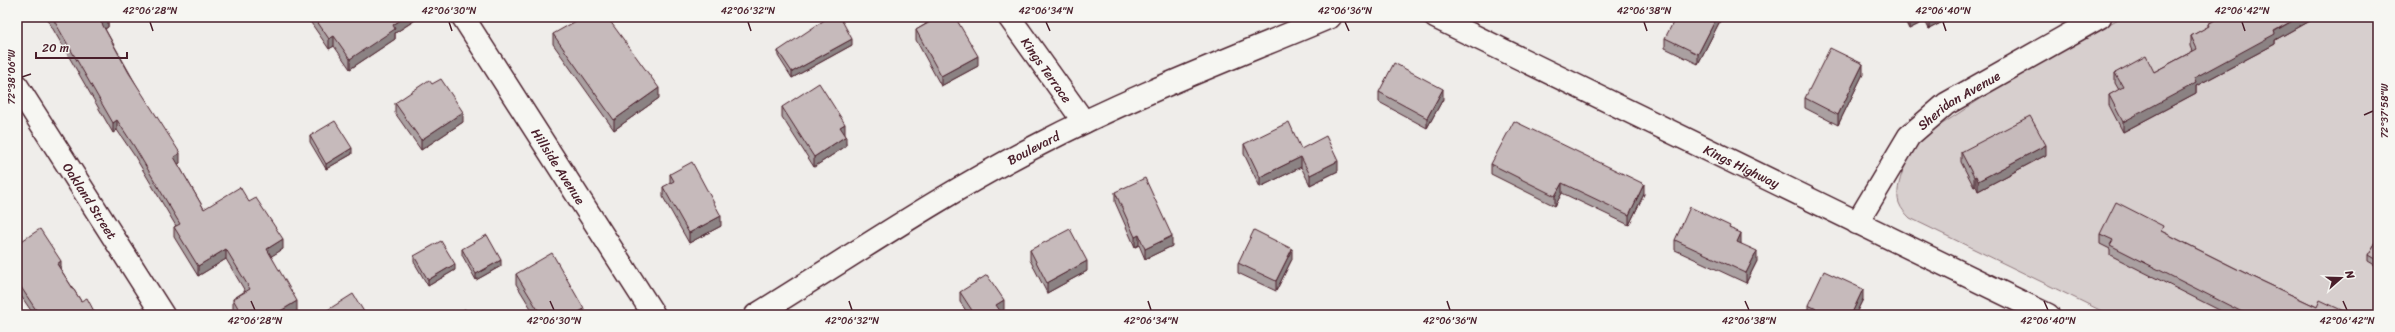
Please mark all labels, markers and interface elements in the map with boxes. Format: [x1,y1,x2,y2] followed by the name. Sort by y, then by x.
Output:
[123,2,178,20] text: 42°06'28"N
[422,2,477,20] text: 42°06'30"N
[721,2,775,20] text: 42°06'32"N
[1019,2,1073,20] text: 42°06'34"N
[1318,2,1372,20] text: 42°06'36"N
[1617,2,1671,20] text: 42°06'38"N
[1915,2,1971,20] text: 42°06'40"N
[2214,2,2270,20] text: 42°06'42"N
[1015,32,1078,108] street label: Kings Terrace
[36,34,127,60] scale bar
[42,37,69,59] text: 20 m
[3,49,21,104] text: 72°38'06"W
[1912,65,2005,136] street label: Sheridan Avenue
[2376,83,2394,138] text: 72°37'58"W
[525,123,591,209] street label: Hillside Avenue
[1003,124,1065,171] street label: Boulevard
[1699,138,1784,195] street label: Kings Highway
[56,158,123,244] street label: Oakland Street
[2321,258,2361,298] north arrow
[2339,267,2360,282] text: N
[228,312,283,330] text: 42°06'28"N
[527,312,582,330] text: 42°06'30"N
[825,312,879,330] text: 42°06'32"N
[1124,312,1178,330] text: 42°06'34"N
[1423,312,1477,330] text: 42°06'36"N
[1722,312,1776,330] text: 42°06'38"N
[2020,312,2076,330] text: 42°06'40"N
[2319,312,2375,330] text: 42°06'42"N

